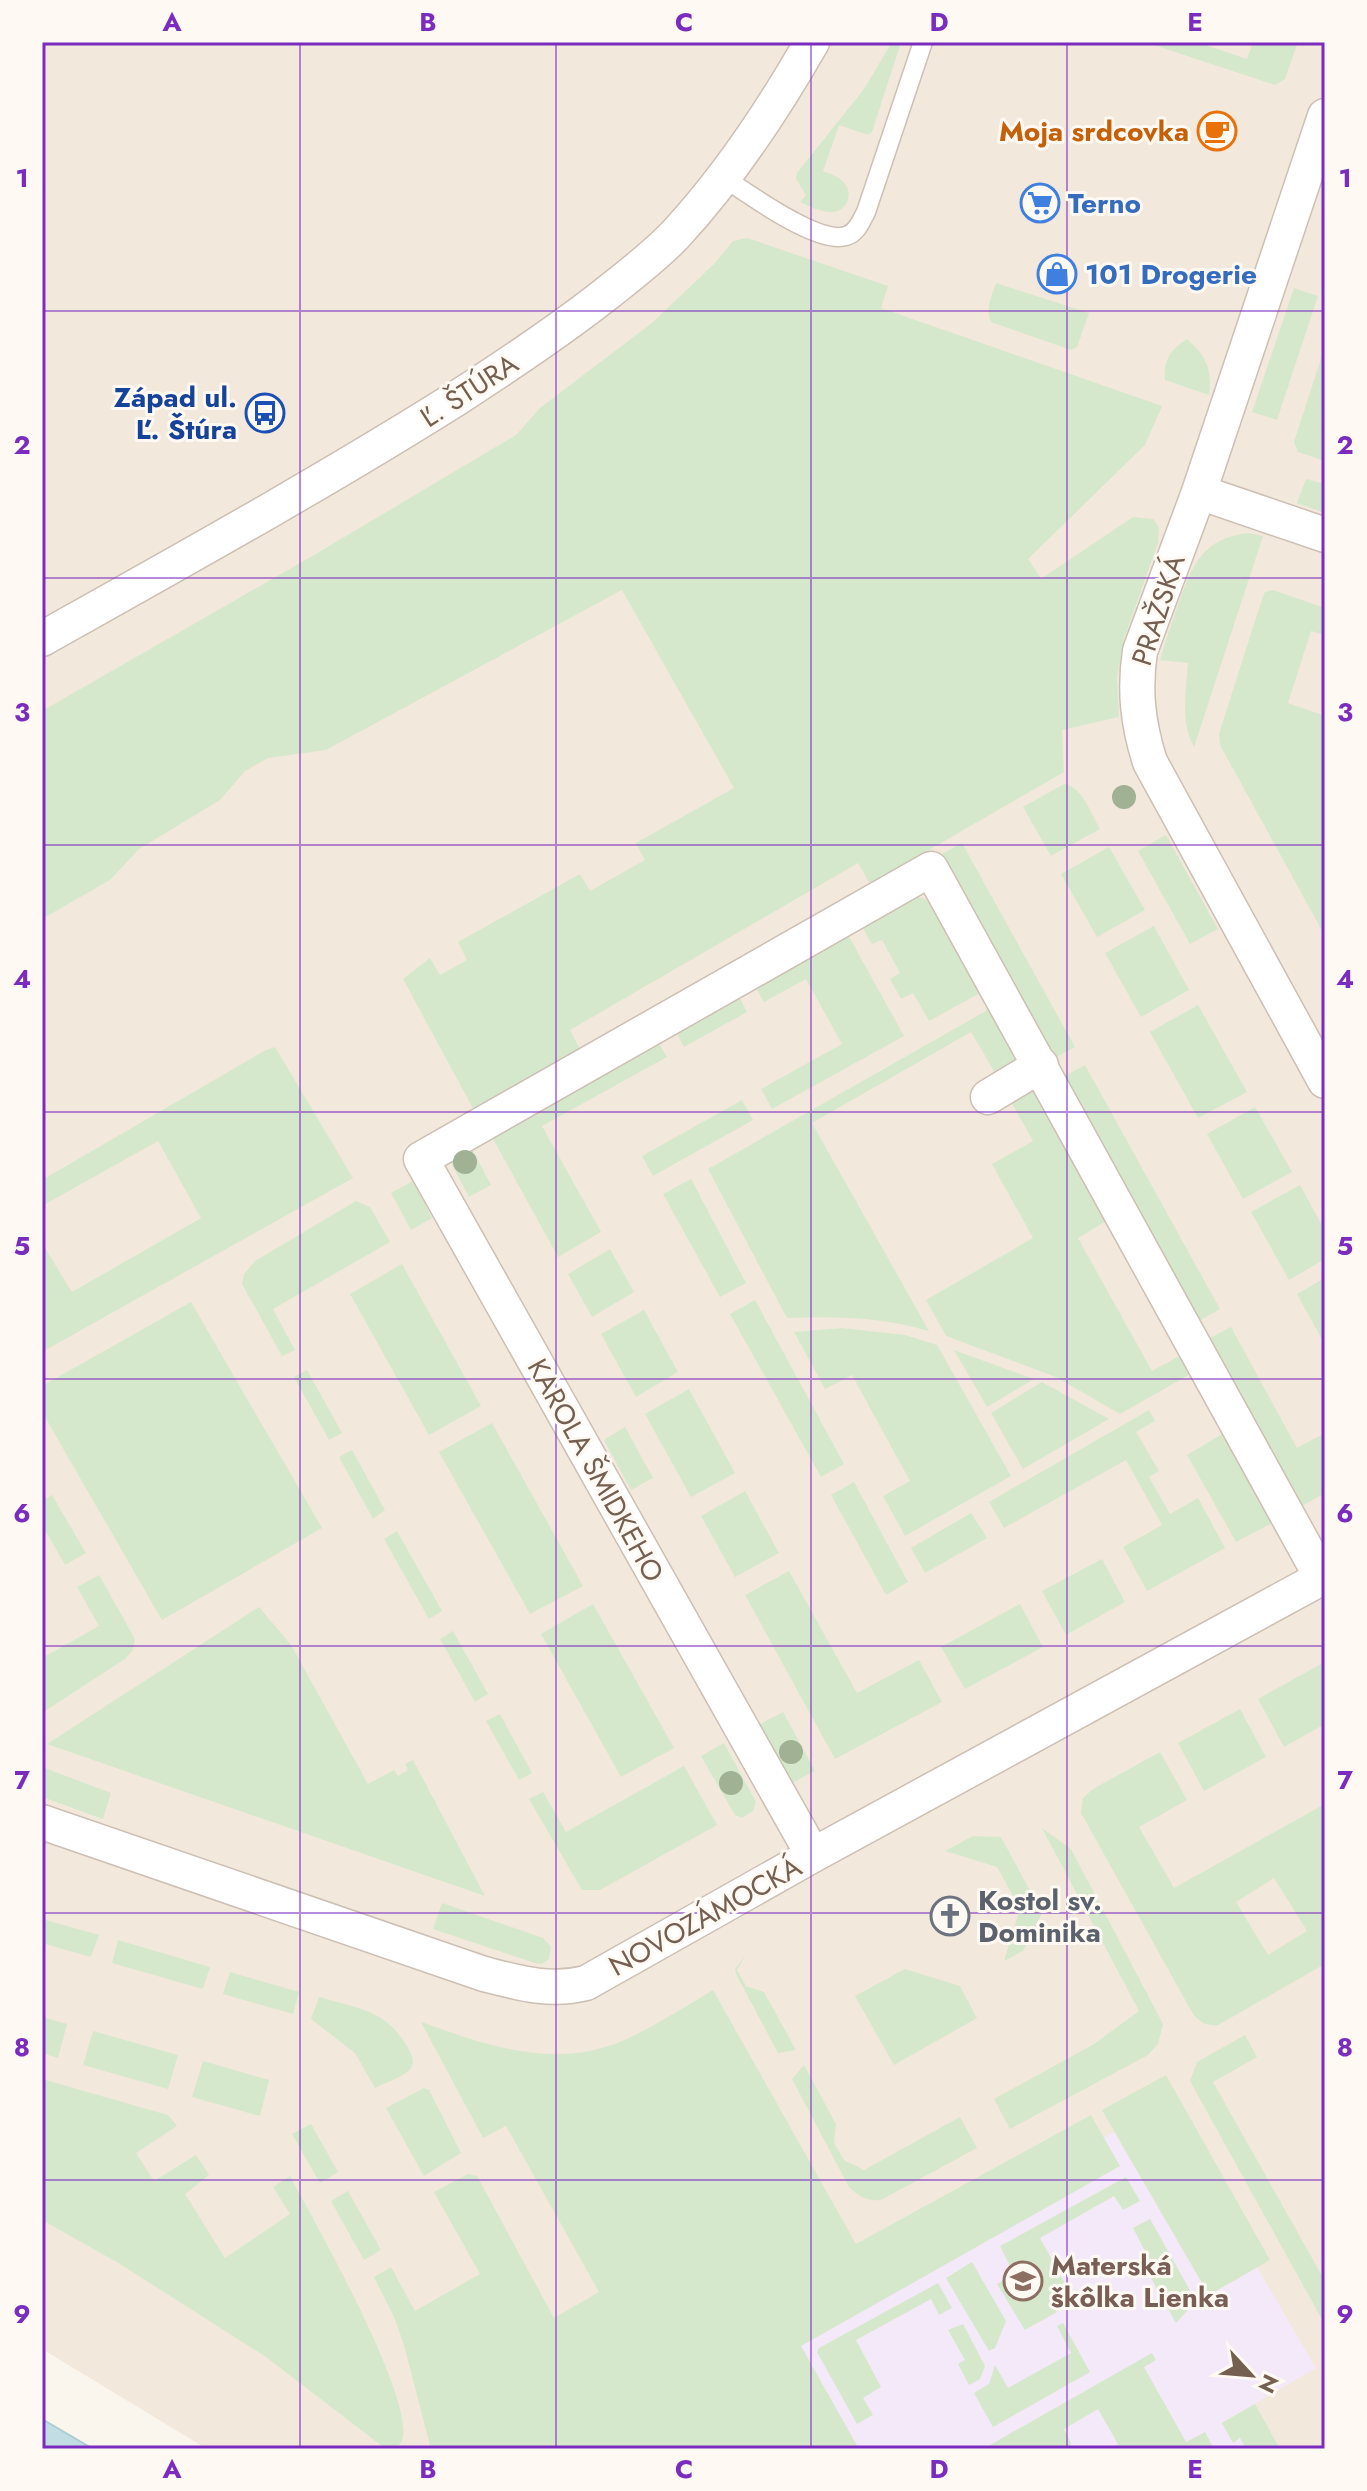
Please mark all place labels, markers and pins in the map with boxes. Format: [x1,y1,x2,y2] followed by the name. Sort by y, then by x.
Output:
[1196,110,1238,152] cafe icon: Moja srdcovka
[999,111,1189,152] place label: Moja srdcovka
[1019,182,1061,224] supermarket icon: Terno
[1068,183,1141,224] place label: Terno
[1036,253,1078,295] shop icon: 101 Drogerie
[1085,254,1257,295] place label: 101 Drogerie
[114,377,237,450] place label: Západ ul. Ľ. Štúra
[244,392,286,434] bus stop icon: Západ ul. Ľ. Štúra
[978,1880,1102,1953] place label: Kostol sv. Dominika
[929,1895,971,1937] church icon: Kostol sv. Dominika
[1051,2245,1229,2318] place label: Materská škôlka Lienka
[1002,2260,1044,2302] school or university icon: Materská škôlka Lienka

